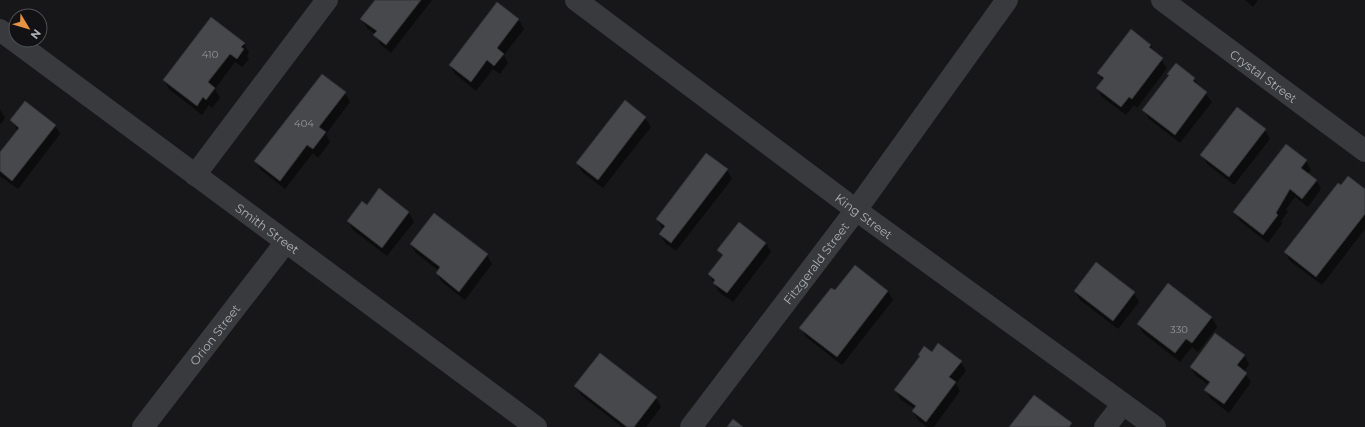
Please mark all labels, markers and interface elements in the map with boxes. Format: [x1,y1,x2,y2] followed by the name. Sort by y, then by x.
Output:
[8,8,48,48] north arrow
[28,26,44,42] text: N
[1227,46,1301,106] street label: Crystal Street
[202,48,219,61] house number: 410
[294,117,314,130] house number: 404
[832,190,896,242] street label: King Street
[233,200,303,257] street label: Smith Street
[780,219,852,307] street label: Fitzgerald Street
[186,301,243,368] street label: Orion Street
[1170,323,1188,336] house number: 330

